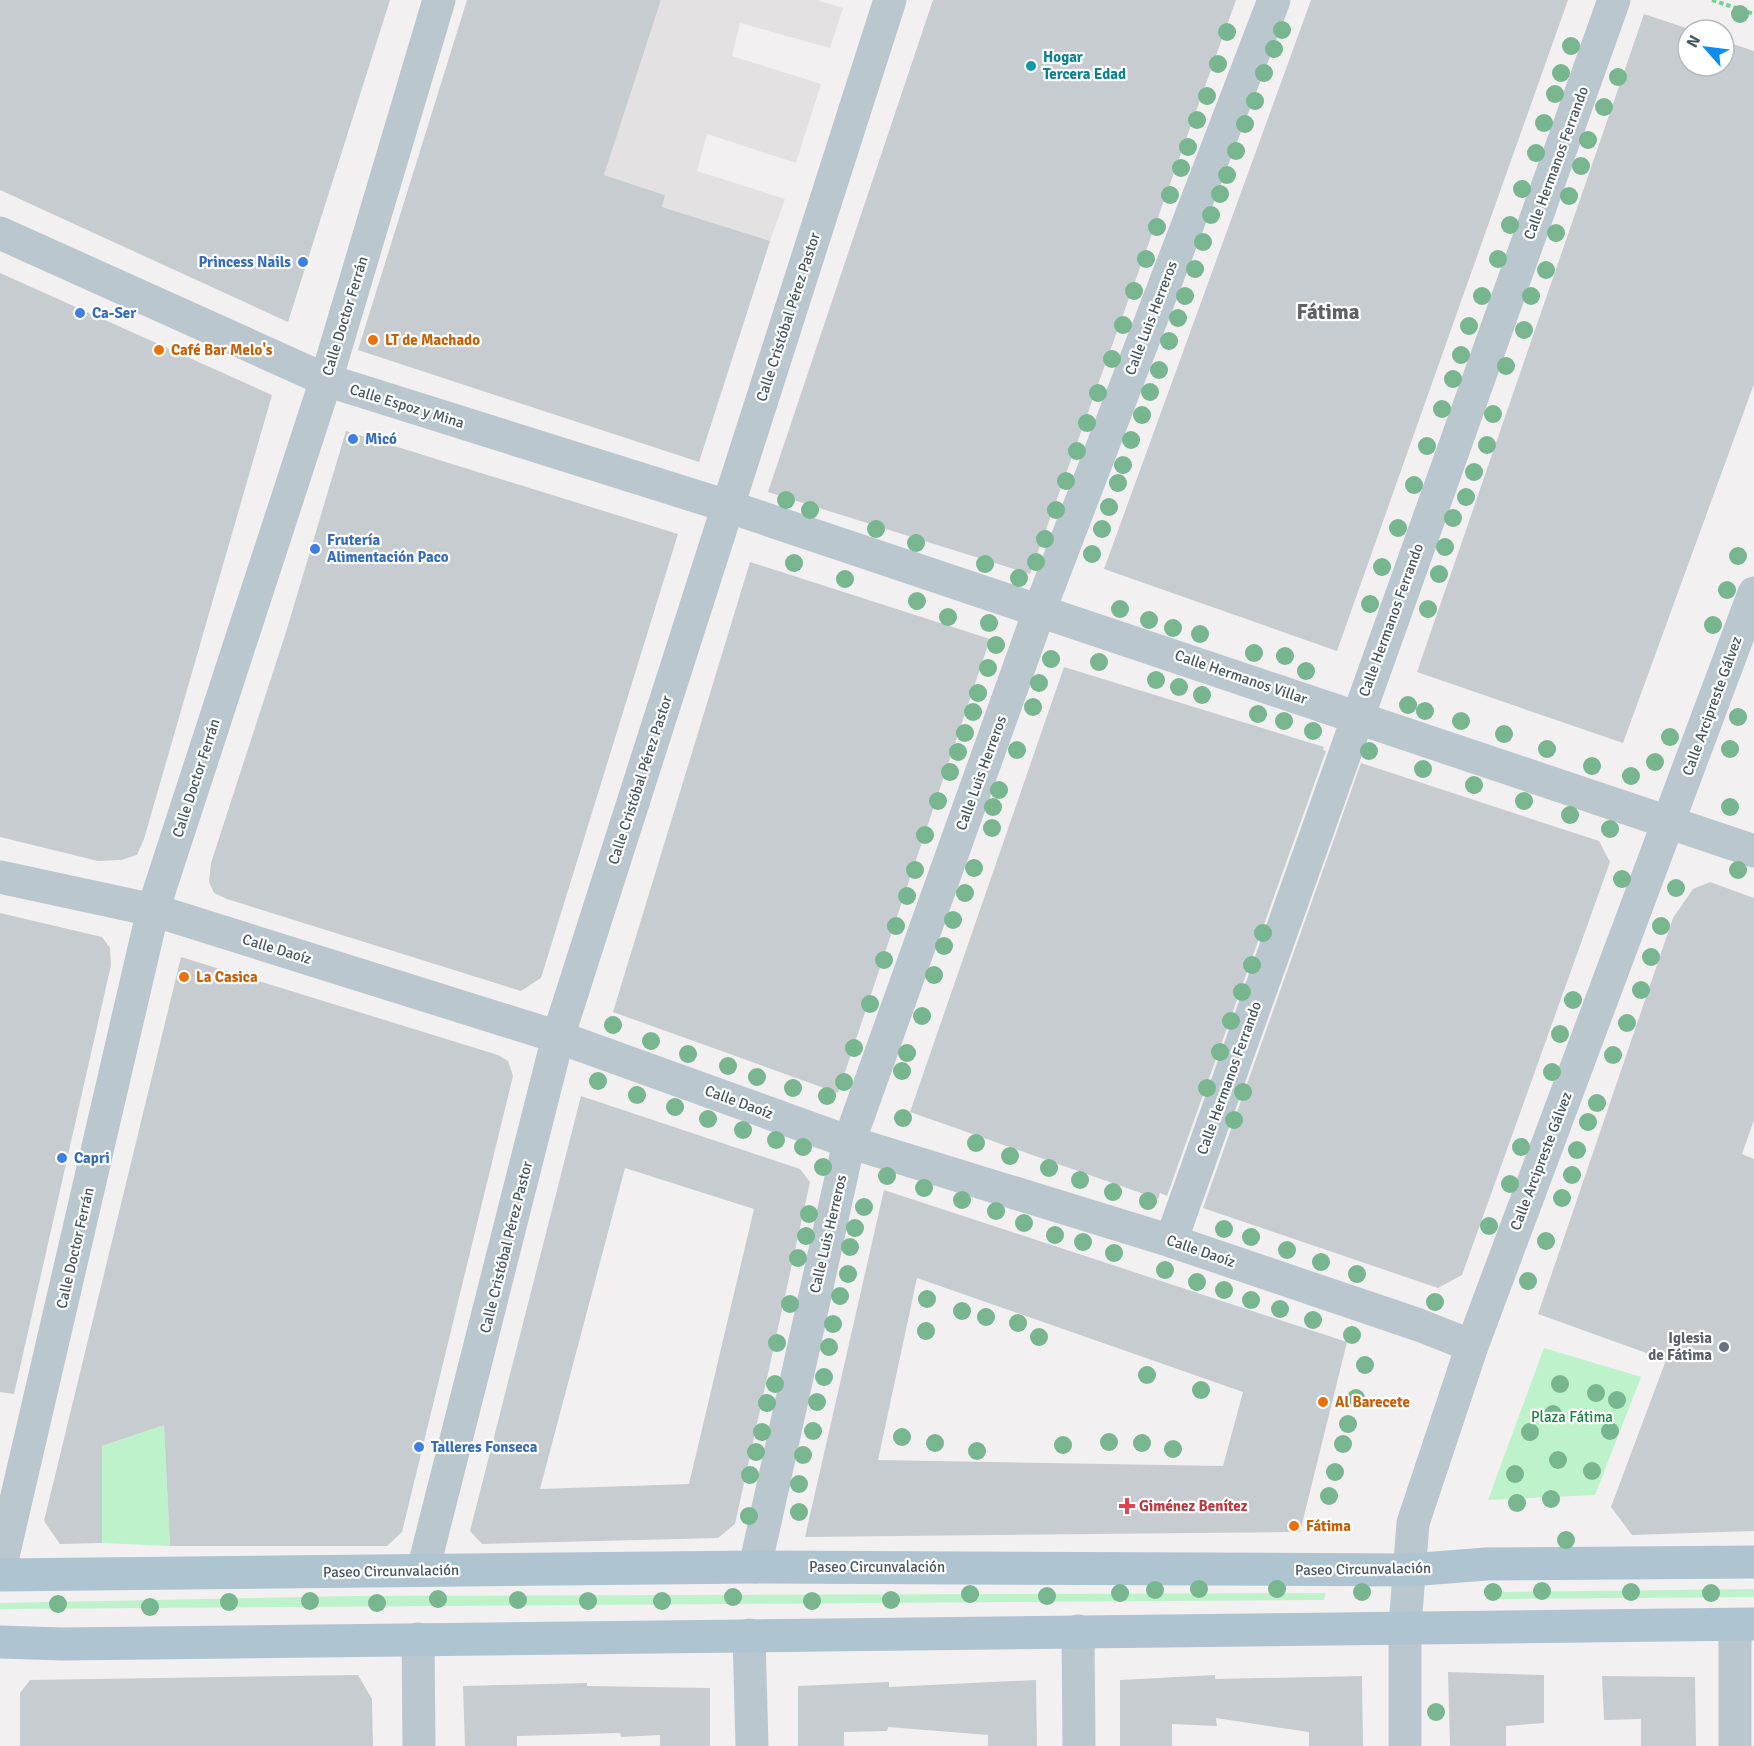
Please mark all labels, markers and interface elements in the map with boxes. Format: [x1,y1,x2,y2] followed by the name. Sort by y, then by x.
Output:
[1676,18,1736,78] north arrow
[1682,32,1705,51] text: N
[1043,48,1126,83] place label: Hogar Tercera Edad
[1024,59,1038,73] marker: Hogar Tercera Edad
[1520,84,1592,242] street label: Calle Hermanos Ferrando
[752,230,824,404] street label: Calle Cristóbal Pérez Pastor
[198,253,291,271] place label: Princess Nails
[318,254,372,378] street label: Calle Doctor Ferrán
[296,255,310,269] marker: Princess Nails
[1121,258,1181,378] street label: Calle Luis Herreros
[1297,299,1360,325] district label: Fátima
[92,304,136,322] place label: Ca-Ser
[73,306,87,320] marker: Ca-Ser
[385,331,480,349] place label: LT de Machado
[366,333,380,347] marker: LT de Machado
[171,341,273,359] place label: Café Bar Melo's
[152,343,166,357] marker: Café Bar Melo's
[348,380,466,432] street label: Calle Espoz y Mina
[365,430,397,448] place label: Micó
[346,432,360,446] marker: Micó
[327,531,449,566] place label: Frutería Alimentación Paco
[1355,541,1427,699] street label: Calle Hermanos Ferrando
[308,542,322,556] marker: Frutería Alimentación Paco
[1678,634,1746,778] street label: Calle Arcipreste Gálvez
[1172,646,1310,708] street label: Calle Hermanos Villar
[604,693,676,867] street label: Calle Cristóbal Pérez Pastor
[952,713,1010,833] street label: Calle Luis Herreros
[168,716,224,840] street label: Calle Doctor Ferrán
[240,930,314,968] street label: Calle Daoíz
[196,968,258,986] place label: La Casica
[177,970,191,984] marker: La Casica
[1193,999,1265,1157] street label: Calle Hermanos Ferrando
[702,1081,776,1123] street label: Calle Daoíz
[1506,1089,1576,1233] street label: Calle Arcipreste Gálvez
[74,1149,110,1167] place label: Capri
[55,1151,69,1165] marker: Capri
[476,1159,536,1335] street label: Calle Cristóbal Pérez Pastor
[806,1173,850,1295] street label: Calle Luis Herreros
[52,1186,98,1310] street label: Calle Doctor Ferrán
[1164,1231,1238,1271] street label: Calle Daoíz
[1648,1329,1712,1364] place label: Iglesia de Fátima
[1717,1340,1731,1354] marker: Iglesia de Fátima
[1335,1393,1410,1411] place label: Al Barecete
[1316,1395,1330,1409] marker: Al Barecete
[1531,1408,1613,1426] park label: Plaza Fátima
[431,1438,538,1456] place label: Talleres Fonseca
[412,1440,426,1454] marker: Talleres Fonseca
[1139,1497,1248,1515] place label: Giménez Benítez
[1120,1499,1134,1513] marker: Giménez Benítez
[1306,1517,1351,1535] place label: Fátima
[1287,1519,1301,1533] marker: Fátima
[809,1558,945,1576] street label: Paseo Circunvalación
[1295,1559,1431,1579] street label: Paseo Circunvalación
[323,1561,459,1581] street label: Paseo Circunvalación

